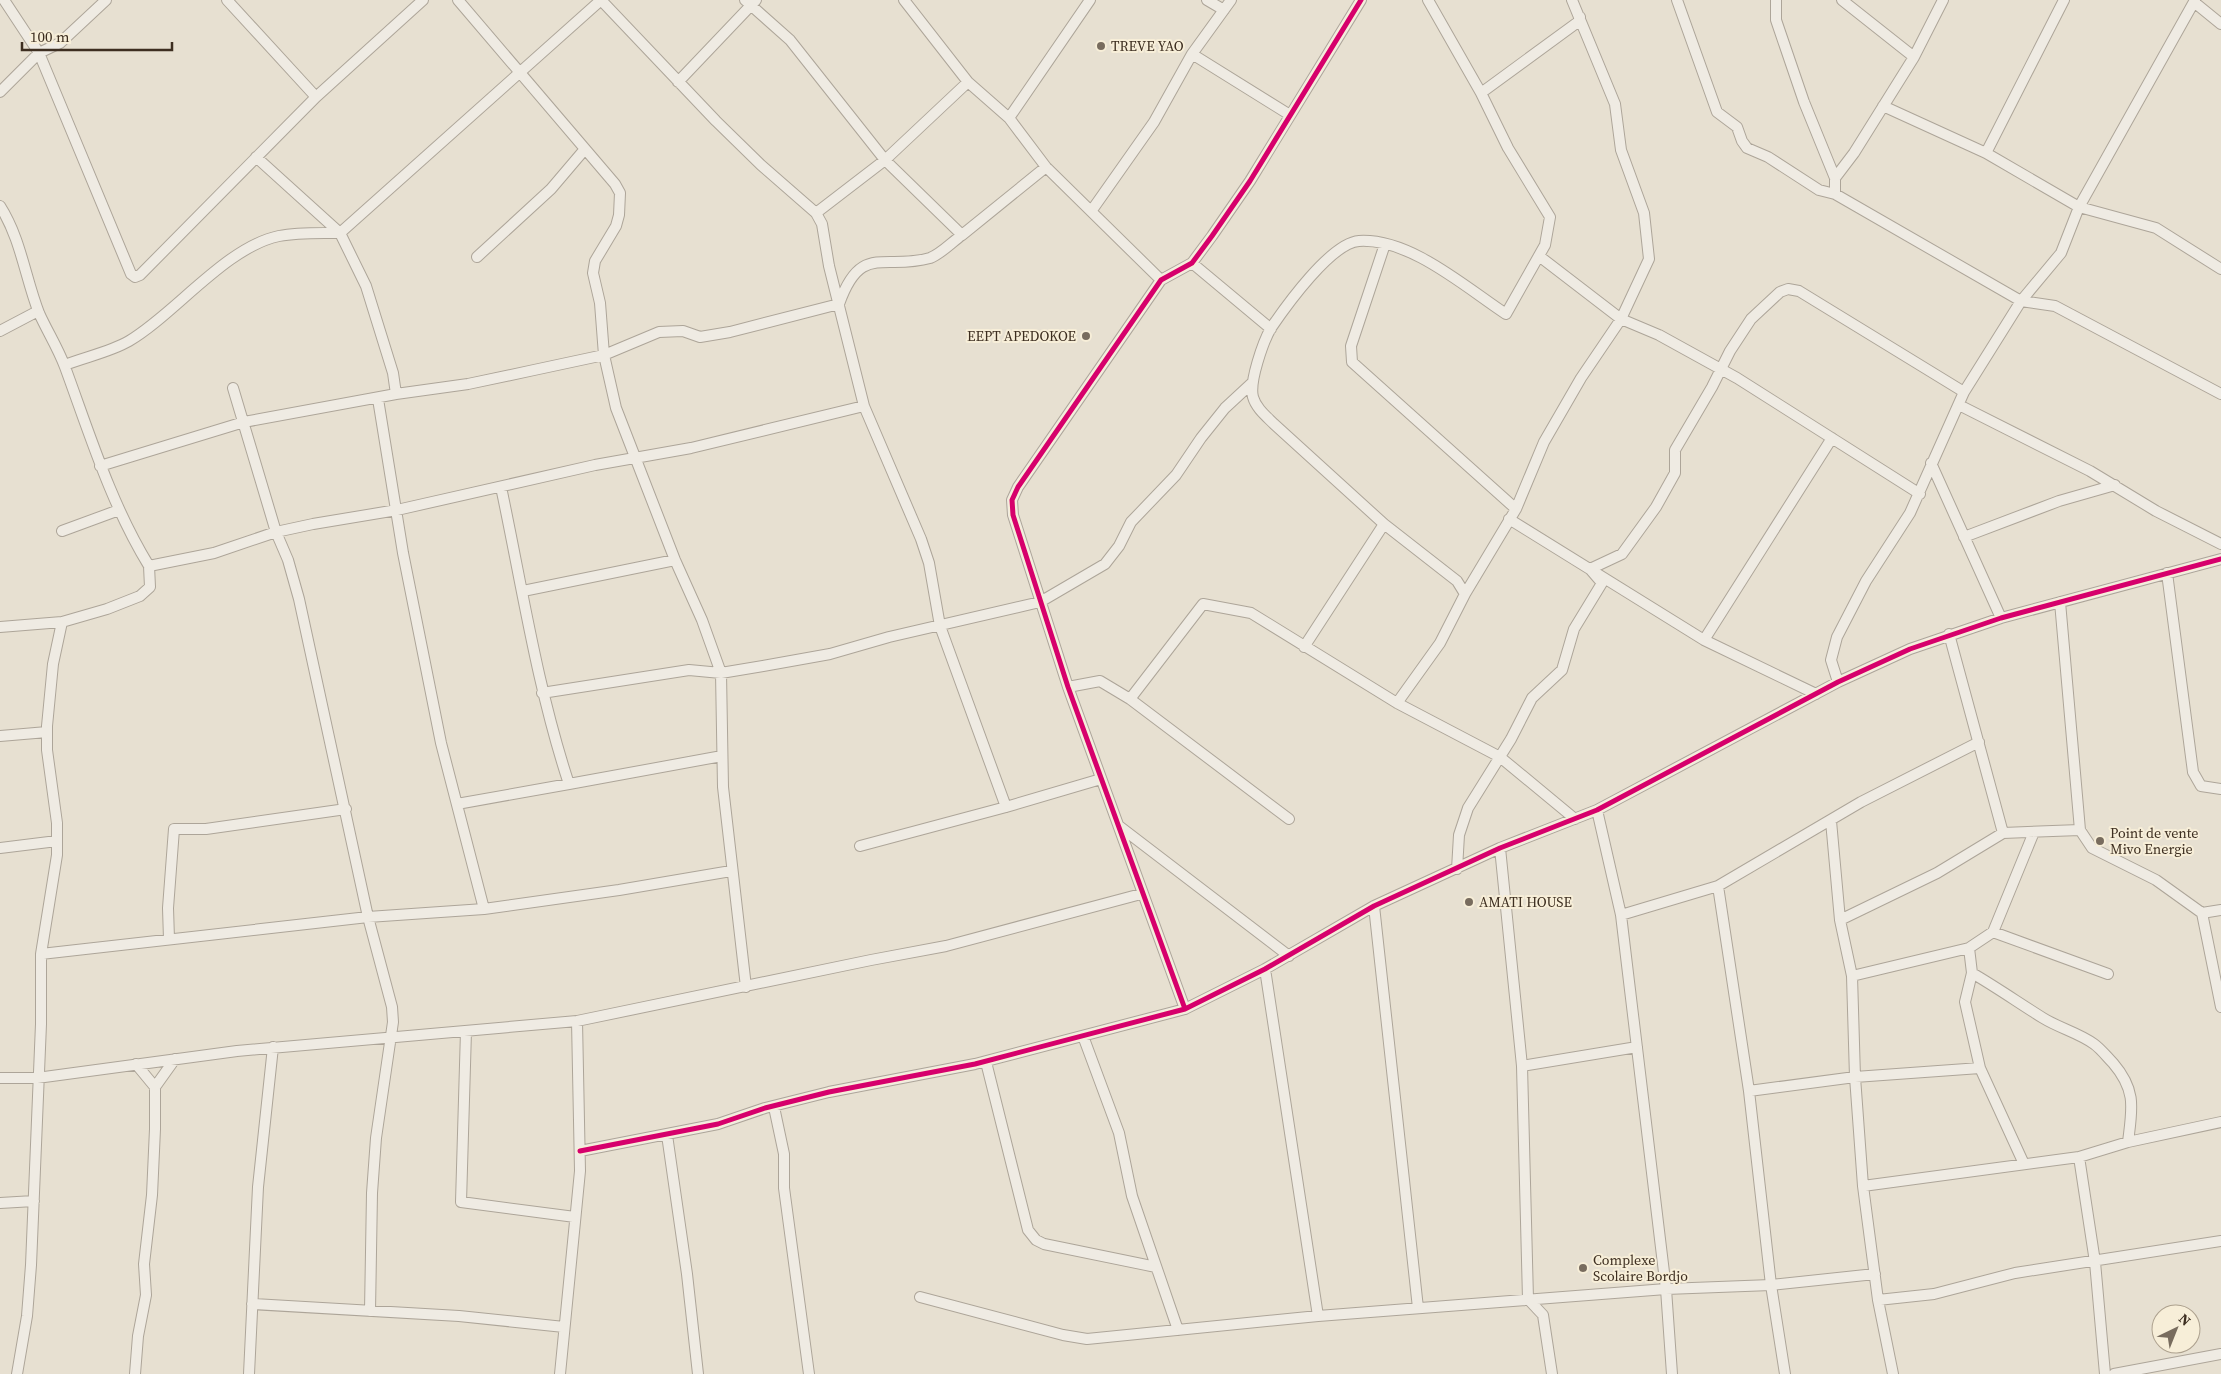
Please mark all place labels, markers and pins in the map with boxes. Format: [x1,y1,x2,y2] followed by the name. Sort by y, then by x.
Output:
[1111,36,1184,56] place label: TREVE YAO
[1095,40,1107,52] marker: TREVE YAO
[967,326,1076,346] place label: EEPT APEDOKOE
[1080,330,1092,342] marker: EEPT APEDOKOE
[2110,823,2198,859] place label: Point de vente Mivo Energie
[2094,835,2106,847] marker: Point de vente Mivo Energie
[1479,892,1572,912] place label: AMATI HOUSE
[1463,896,1475,908] marker: AMATI HOUSE
[1593,1250,1688,1286] place label: Complexe Scolaire Bordjo
[1577,1262,1589,1274] marker: Complexe Scolaire Bordjo

